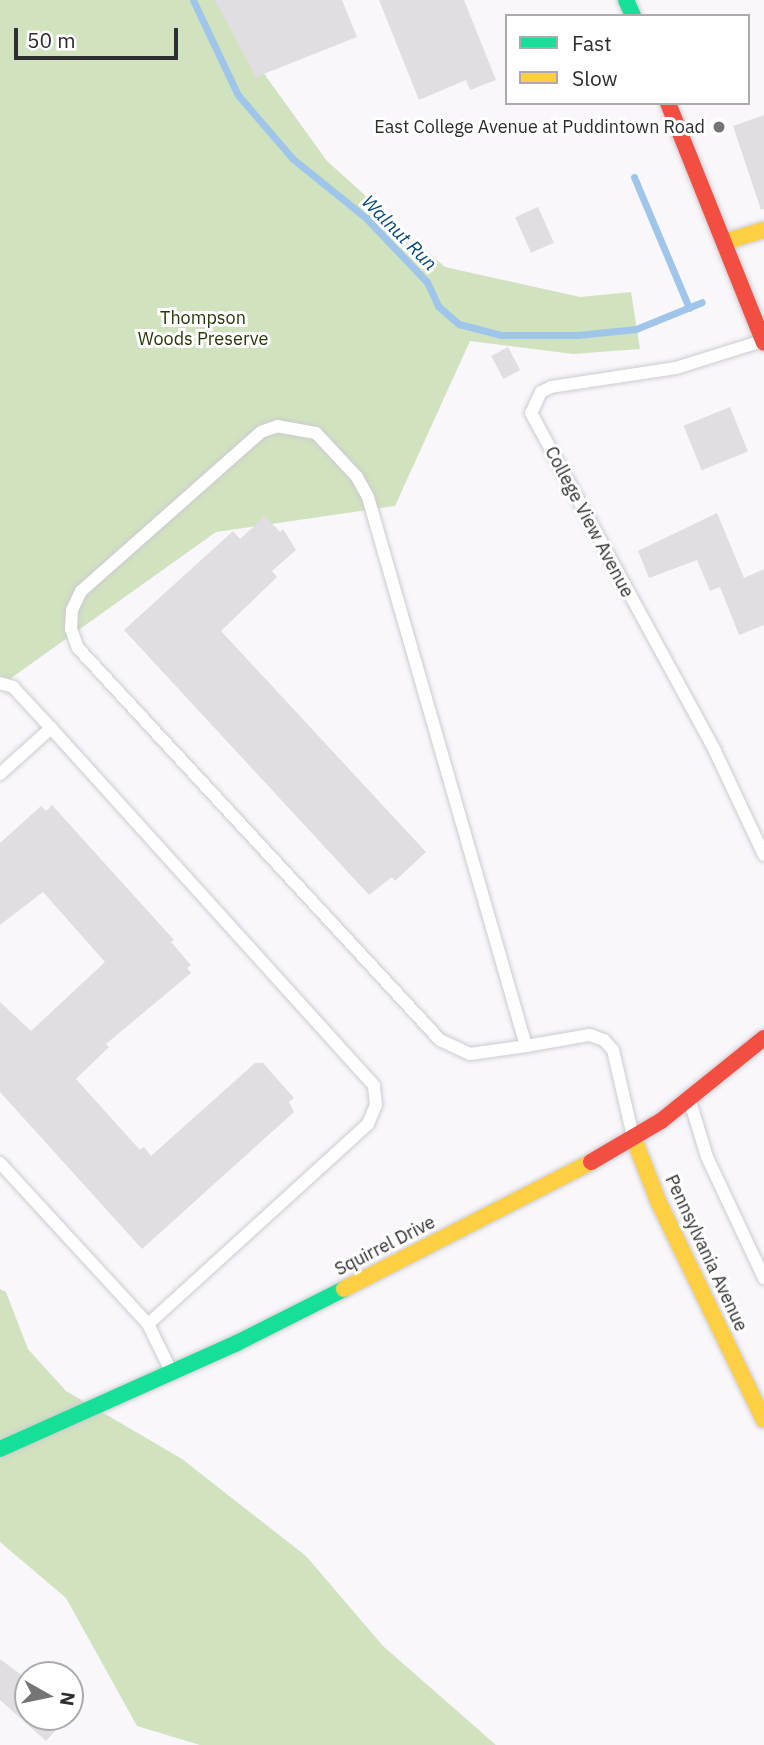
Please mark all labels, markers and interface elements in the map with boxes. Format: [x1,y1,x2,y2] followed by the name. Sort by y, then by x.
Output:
[18,14,182,58] scale bar
[505,14,750,105] legend
[27,26,76,54] text: 50 m
[572,29,612,57] text: Fast
[572,64,618,92] text: Slow
[374,116,705,138] place label: East College Avenue at Puddintown Road
[711,119,727,135] marker: East College Avenue at Puddintown Road
[357,191,441,275] water label: Walnut Run
[138,308,268,350] park label: Thompson Woods Preserve
[540,443,638,601] street label: College View Avenue
[660,1171,752,1335] street label: Pennsylvania Avenue
[331,1212,439,1280] street label: Squirrel Drive
[14,1661,84,1731] north arrow
[55,1690,81,1708] text: N

